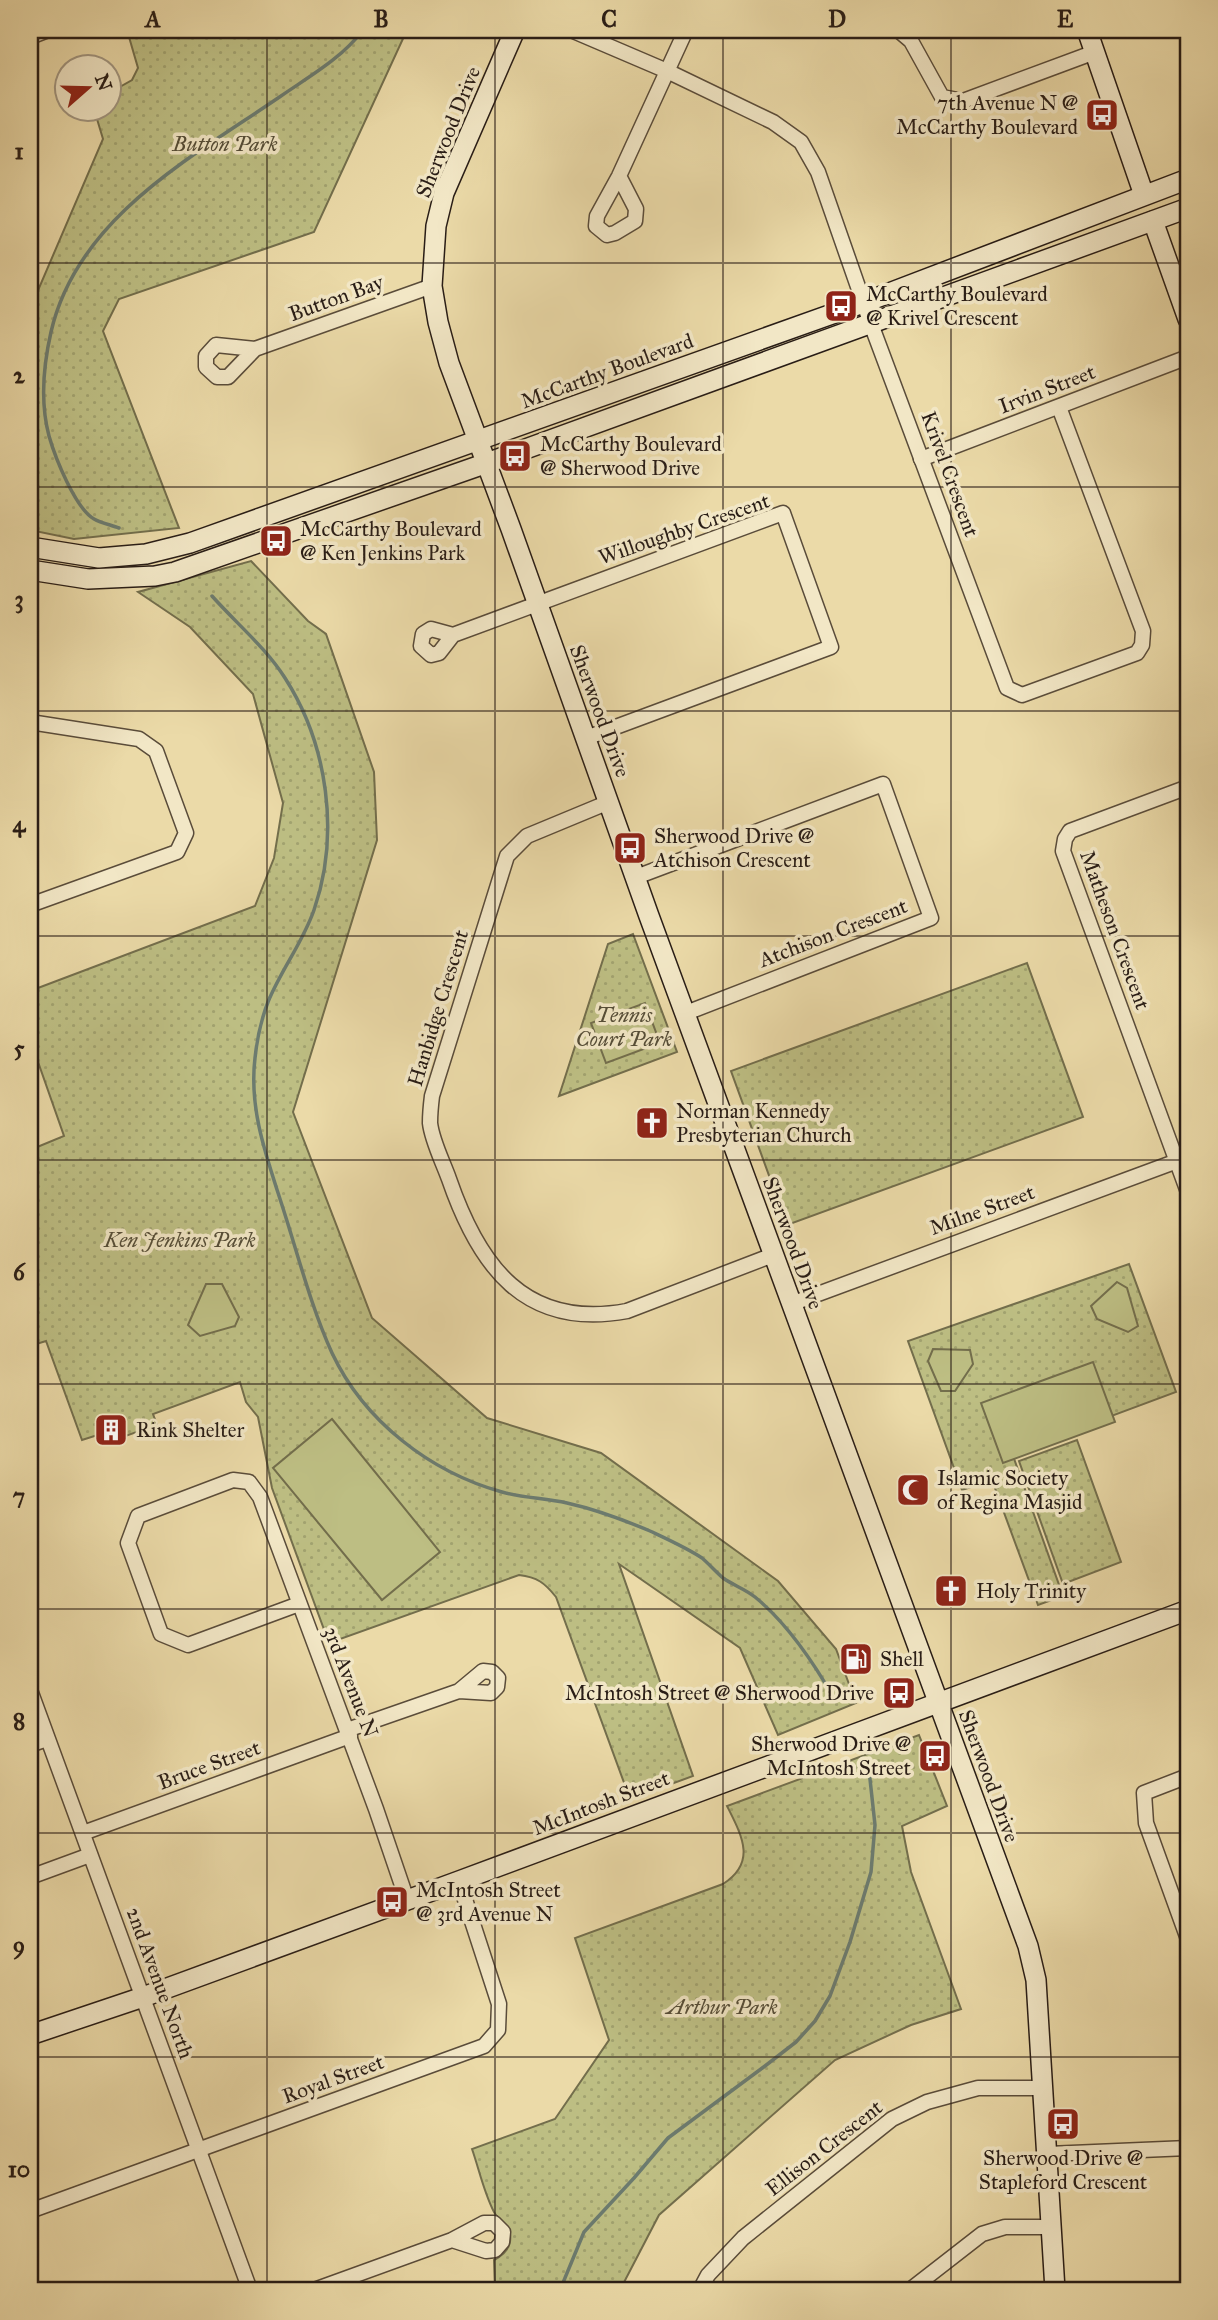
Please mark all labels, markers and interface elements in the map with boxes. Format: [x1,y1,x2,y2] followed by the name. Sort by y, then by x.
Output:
[143,5,161,33] text: A
[373,5,389,33] text: B
[601,5,617,33] text: C
[828,5,846,33] text: D
[1057,5,1074,33] text: E
[52,52,122,122] north arrow
[410,62,486,201] street label: Sherwood Drive
[90,71,117,94] text: N
[896,90,1078,140] place label: 7th Avenue N @ McCarthy Boulevard
[1083,96,1121,134] bus stop icon: 7th Avenue N @ McCarthy Boulevard
[171,131,278,157] park label: Button Park
[14,137,24,165] text: 1
[285,268,388,327] street label: Button Bay
[866,281,1048,331] place label: McCarthy Boulevard @ Krivel Crescent
[822,287,860,325] bus stop icon: McCarthy Boulevard @ Krivel Crescent
[517,328,697,414] street label: McCarthy Boulevard
[995,359,1099,419] street label: Irvin Street
[13,361,25,389] text: 2
[915,408,985,541] street label: Krivel Crescent
[540,431,722,481] place label: McCarthy Boulevard @ Sherwood Drive
[496,437,534,475] bus stop icon: McCarthy Boulevard @ Sherwood Drive
[595,487,774,570] street label: Willoughby Crescent
[300,516,482,566] place label: McCarthy Boulevard @ Ken Jenkins Park
[257,522,295,560] bus stop icon: McCarthy Boulevard @ Ken Jenkins Park
[14,585,24,614] text: 3
[564,641,636,781] street label: Sherwood Drive
[13,810,27,838] text: 4
[653,823,814,873] place label: Sherwood Drive @ Atchison Crescent
[611,829,649,867] bus stop icon: Sherwood Drive @ Atchison Crescent
[1074,847,1156,1014] street label: Matheson Crescent
[754,893,911,974] street label: Atchison Crescent
[402,926,474,1090] street label: Hanbidge Crescent
[576,1002,673,1052] park label: Tennis Court Park
[14,1034,25,1062] text: 5
[676,1098,852,1148] place label: Norman Kennedy Presbyterian Church
[633,1104,671,1142] church icon: Norman Kennedy Presbyterian Church
[757,1173,829,1313] street label: Sherwood Drive
[926,1179,1039,1241] street label: Milne Street
[103,1227,256,1253] park label: Ken Jenkins Park
[13,1258,26,1286] text: 6
[92,1411,130,1449] building icon: Rink Shelter
[136,1417,244,1443] place label: Rink Shelter
[937,1465,1083,1515] place label: Islamic Society of Regina Masjid
[894,1471,932,1509] mosque icon: Islamic Society of Regina Masjid
[13,1482,25,1510] text: 7
[932,1572,970,1610] church icon: Holy Trinity
[976,1578,1087,1604] place label: Holy Trinity
[318,1623,384,1741] street label: 3rd Avenue N
[837,1640,875,1678] fuel station icon: Shell
[880,1646,924,1672] place label: Shell
[880,1674,918,1712] bus stop icon: McIntosh Street @ Sherwood Drive
[565,1680,874,1706] place label: McIntosh Street @ Sherwood Drive
[953,1706,1025,1846] street label: Sherwood Drive
[13,1707,25,1735] text: 8
[751,1731,912,1781] place label: Sherwood Drive @ McIntosh Street
[154,1734,264,1796] street label: Bruce Street
[916,1737,954,1775] bus stop icon: Sherwood Drive @ McIntosh Street
[529,1765,674,1841] street label: McIntosh Street
[416,1877,561,1927] place label: McIntosh Street @ 3rd Avenue N
[373,1883,411,1921] bus stop icon: McIntosh Street @ 3rd Avenue N
[121,1904,200,2063] street label: 2nd Avenue North
[13,1931,25,1960] text: 9
[664,1994,778,2020] park label: Arthur Park
[279,2048,388,2109] street label: Royal Street
[760,2094,888,2202] street label: Ellison Crescent
[1044,2105,1082,2143] bus stop icon: Sherwood Drive @ Stapleford Crescent
[979,2145,1148,2195] place label: Sherwood Drive @ Stapleford Crescent
[8,2155,30,2183] text: 10

